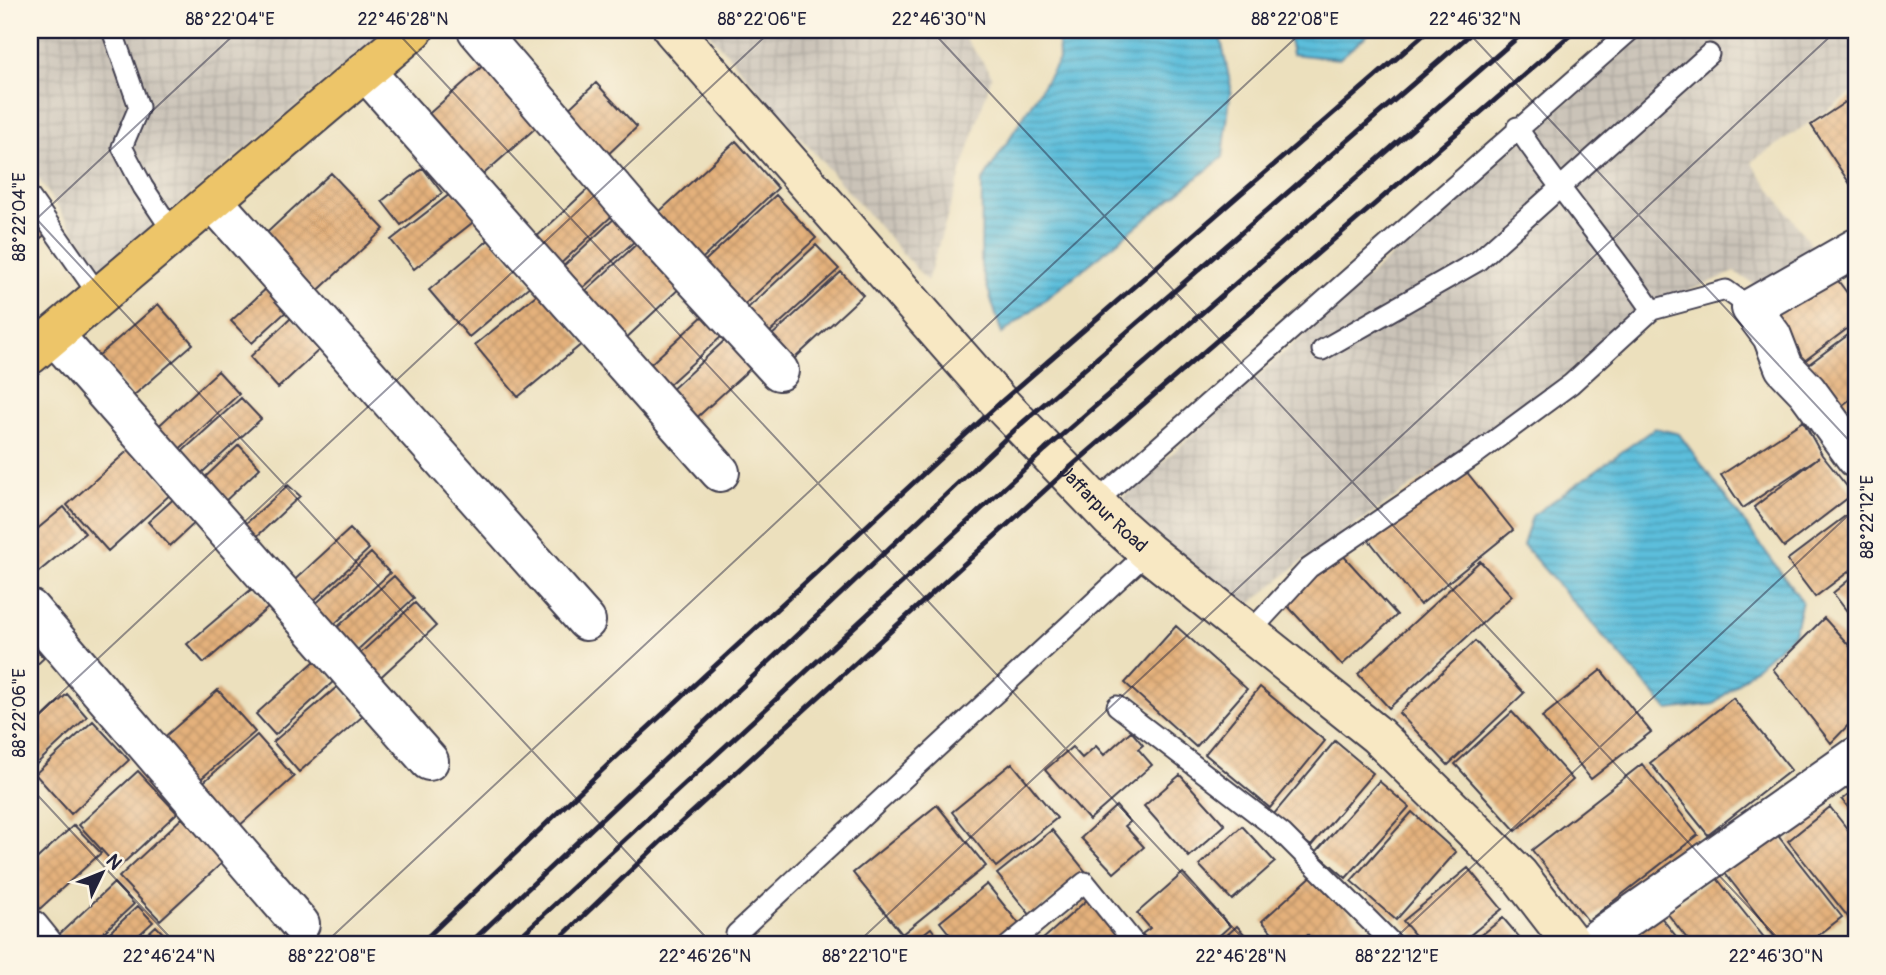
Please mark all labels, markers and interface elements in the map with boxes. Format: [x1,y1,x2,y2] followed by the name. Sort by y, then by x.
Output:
[185,8,275,31] text: 88°22'04"E
[357,8,449,31] text: 22°46'28"N
[717,8,807,31] text: 88°22'06"E
[892,8,986,31] text: 22°46'30"N
[1251,8,1339,31] text: 88°22'08"E
[1429,8,1521,31] text: 22°46'32"N
[8,172,31,262] text: 88°22'04"E
[1054,460,1152,558] street label: Jaffarpur Road
[1856,475,1879,559] text: 88°22'12"E
[8,668,31,758] text: 88°22'06"E
[66,838,136,908] north arrow
[101,849,127,875] text: N
[123,945,215,968] text: 22°46'24"N
[288,945,376,968] text: 88°22'08"E
[659,945,751,968] text: 22°46'26"N
[822,945,908,968] text: 88°22'10"E
[1195,945,1287,968] text: 22°46'28"N
[1355,945,1439,968] text: 88°22'12"E
[1729,945,1823,968] text: 22°46'30"N

